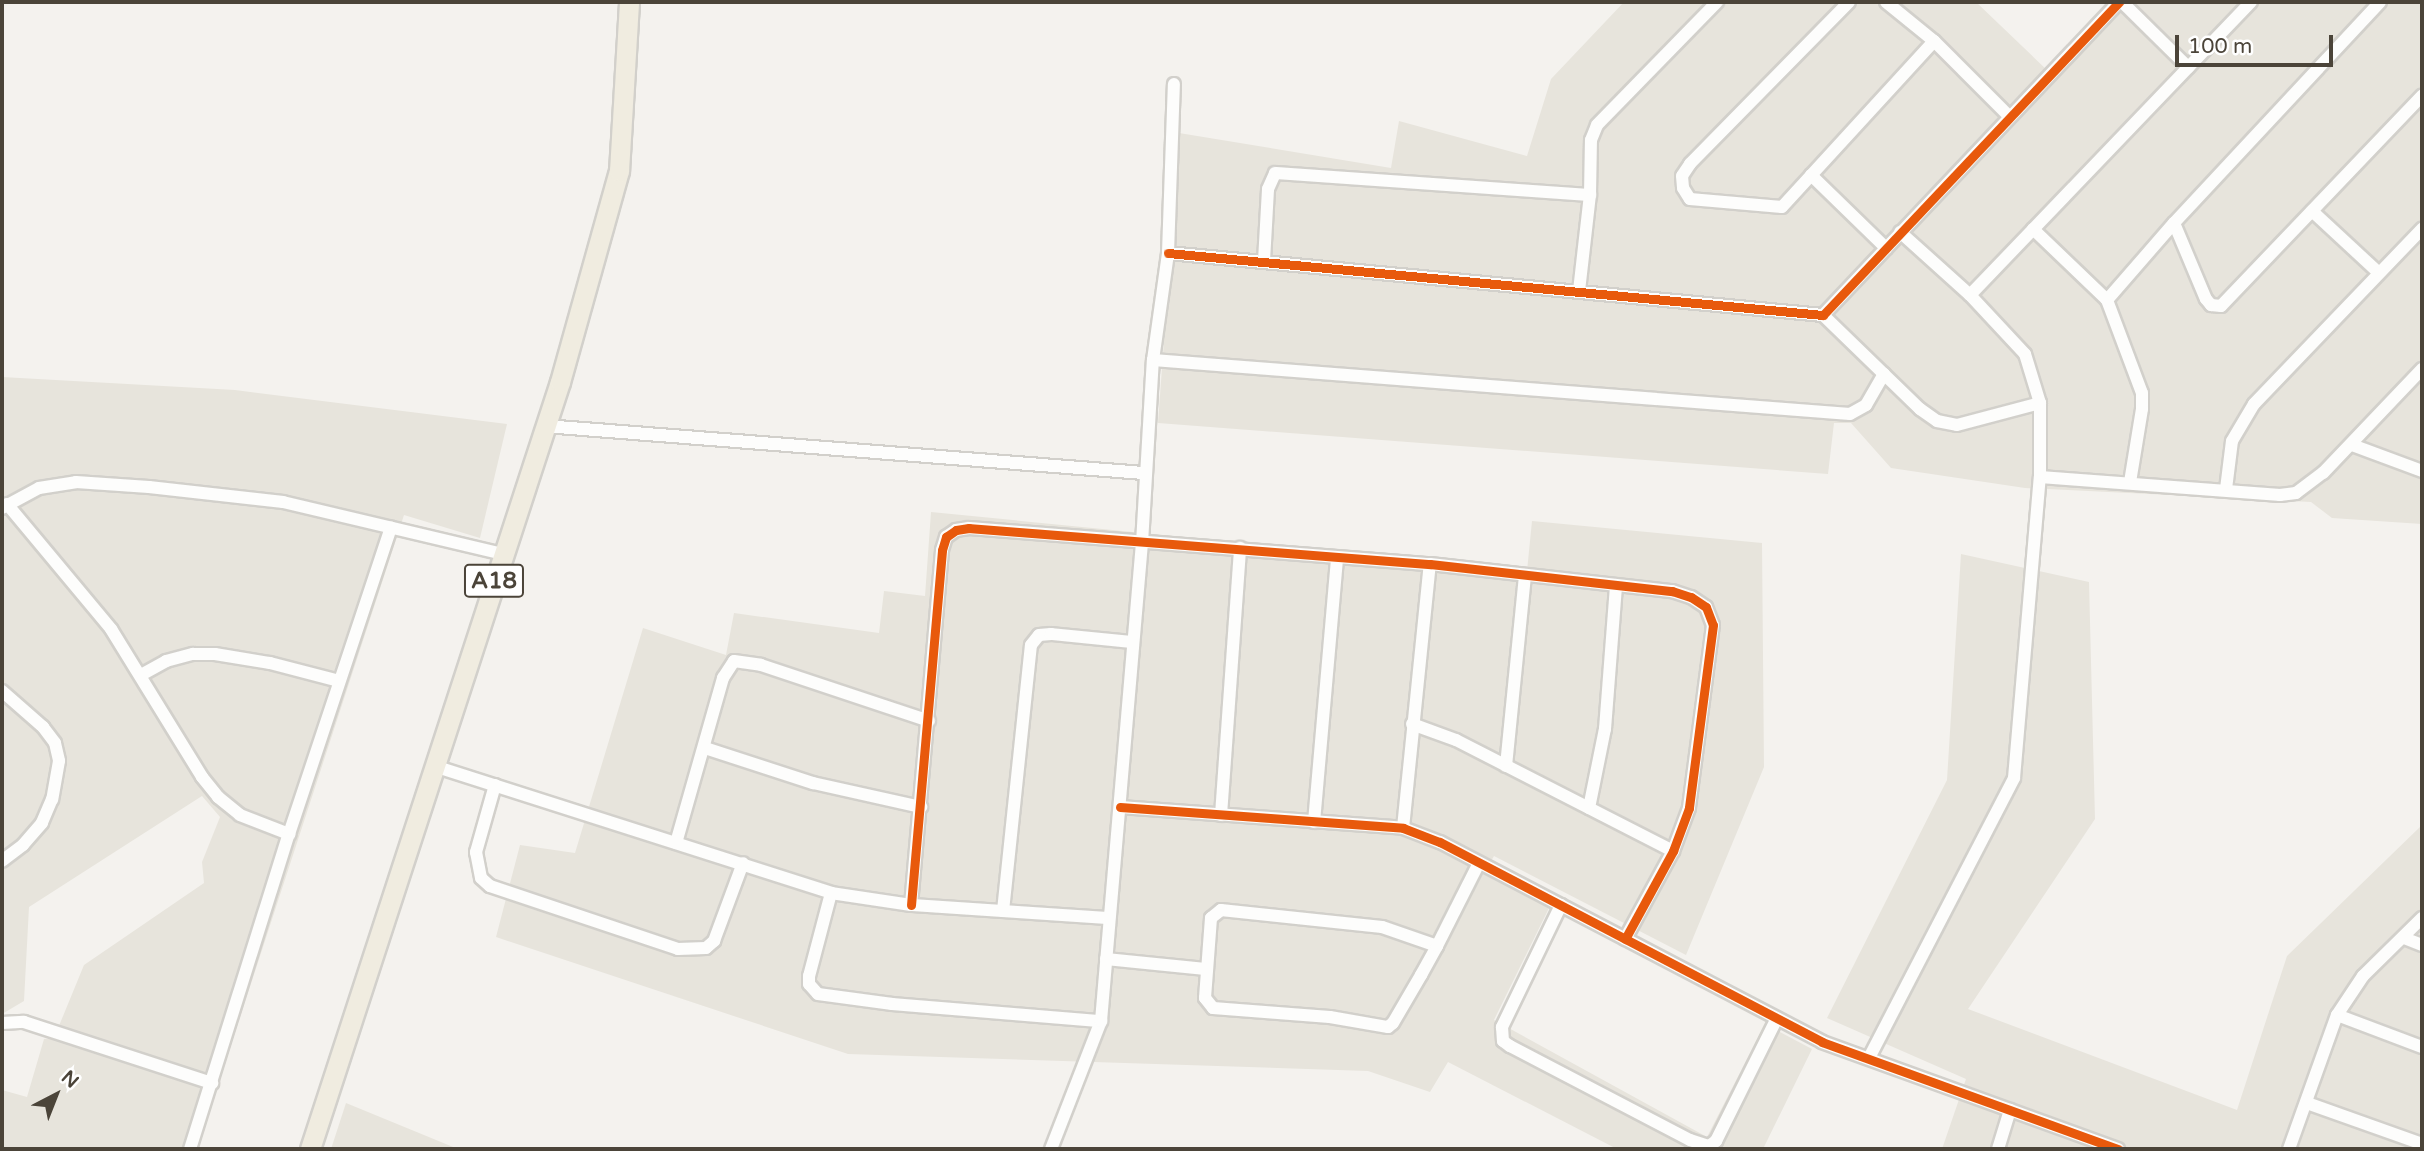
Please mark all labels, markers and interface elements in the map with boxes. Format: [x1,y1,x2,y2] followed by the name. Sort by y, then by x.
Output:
[2179,21,2336,65] scale bar
[2188,34,2252,59] text: 100 m
[462,562,526,600] road number: A18
[21,1060,91,1130] north arrow
[57,1066,83,1093] text: N

